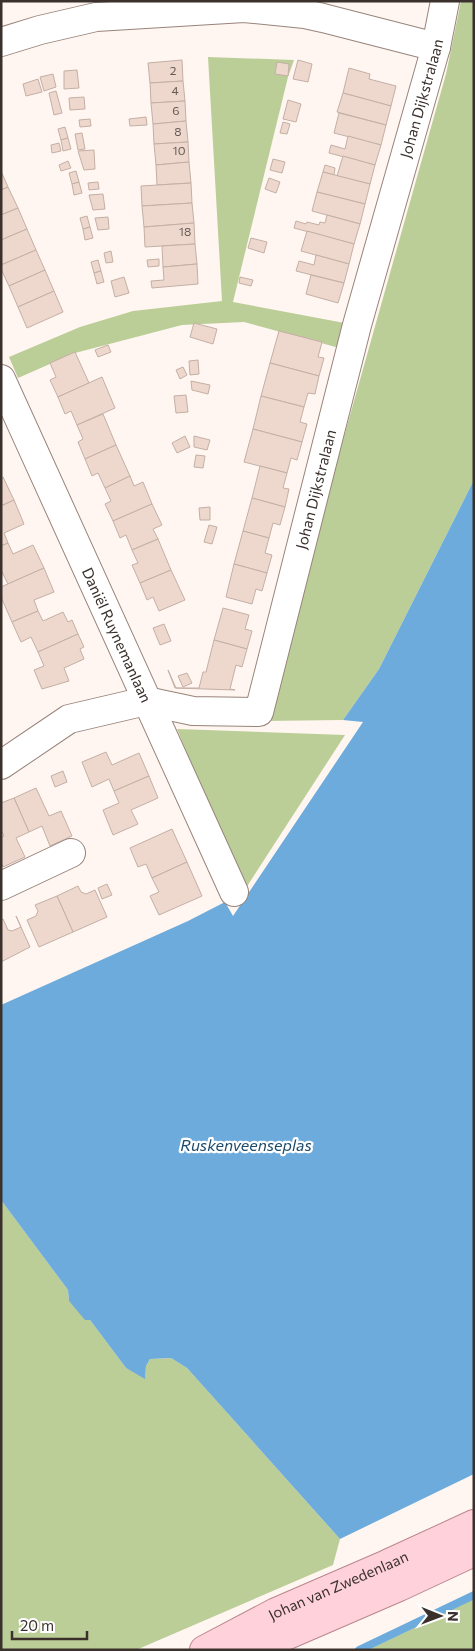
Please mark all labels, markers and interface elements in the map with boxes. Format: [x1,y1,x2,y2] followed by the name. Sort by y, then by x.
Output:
[396,37,446,160] street label: Johan Dijkstralaan
[170,63,177,77] house number: 2
[171,83,179,97] house number: 4
[172,103,180,117] house number: 6
[174,124,182,138] house number: 8
[173,143,186,157] house number: 10
[179,224,191,238] house number: 18
[292,427,339,551] street label: Johan Dijkstralaan
[79,564,156,705] street label: Daniël Ruynemanlaan
[180,1135,312,1154] water label: Ruskenveenseplas
[265,1547,411,1624] street label: Johan van Zwedenlaan
[415,1591,465,1641] north arrow
[12,1608,88,1640] scale bar
[445,1611,462,1622] text: N
[20,1616,54,1634] text: 20 m

